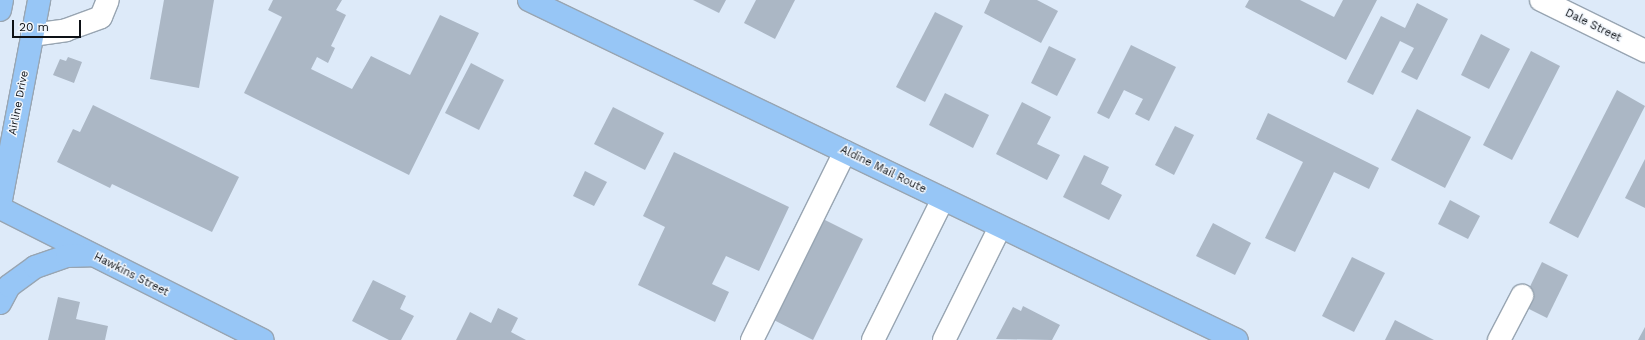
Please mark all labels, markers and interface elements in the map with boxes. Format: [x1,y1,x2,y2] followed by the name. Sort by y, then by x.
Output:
[1563,7,1623,45] street label: Dale Street
[14,12,83,38] scale bar
[19,20,49,34] text: 20 m
[6,70,32,136] street label: Airline Drive
[838,143,928,197] street label: Aldine Mail Route
[91,251,171,299] street label: Hawkins Street

